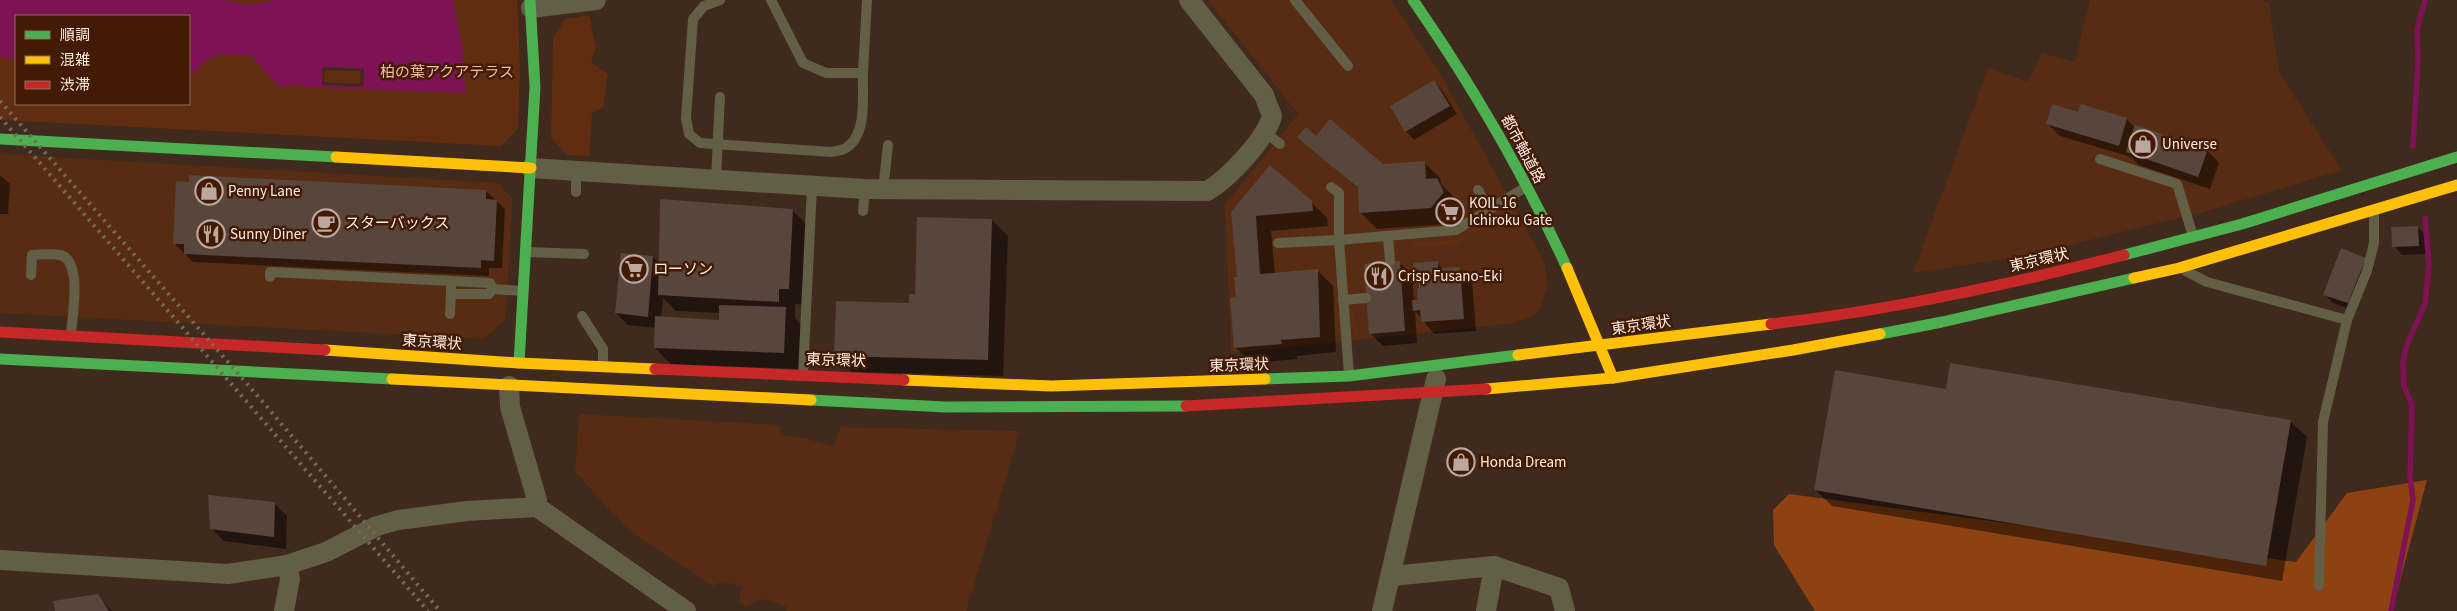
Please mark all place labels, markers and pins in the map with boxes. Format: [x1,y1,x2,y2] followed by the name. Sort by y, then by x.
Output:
[2128,129,2158,159] shop icon: Universe
[2162,134,2217,155] place label: Universe
[194,176,224,206] shop icon: Penny Lane
[228,181,300,202] place label: Penny Lane
[1469,193,1552,231] place label: KOIL 16 Ichiroku Gate
[1435,197,1465,227] supermarket icon: KOIL 16 Ichiroku Gate
[311,208,341,238] cafe icon: スターバックス
[345,213,449,234] place label: スターバックス
[196,219,226,249] restaurant icon: Sunny Diner
[230,224,307,245] place label: Sunny Diner
[619,254,649,284] supermarket icon: ローソン
[653,259,713,280] place label: ローソン
[1364,261,1394,291] restaurant icon: Crisp Fusano-Eki
[1398,266,1502,287] place label: Crisp Fusano-Eki
[1446,447,1476,477] shop icon: Honda Dream
[1480,452,1567,473] place label: Honda Dream

